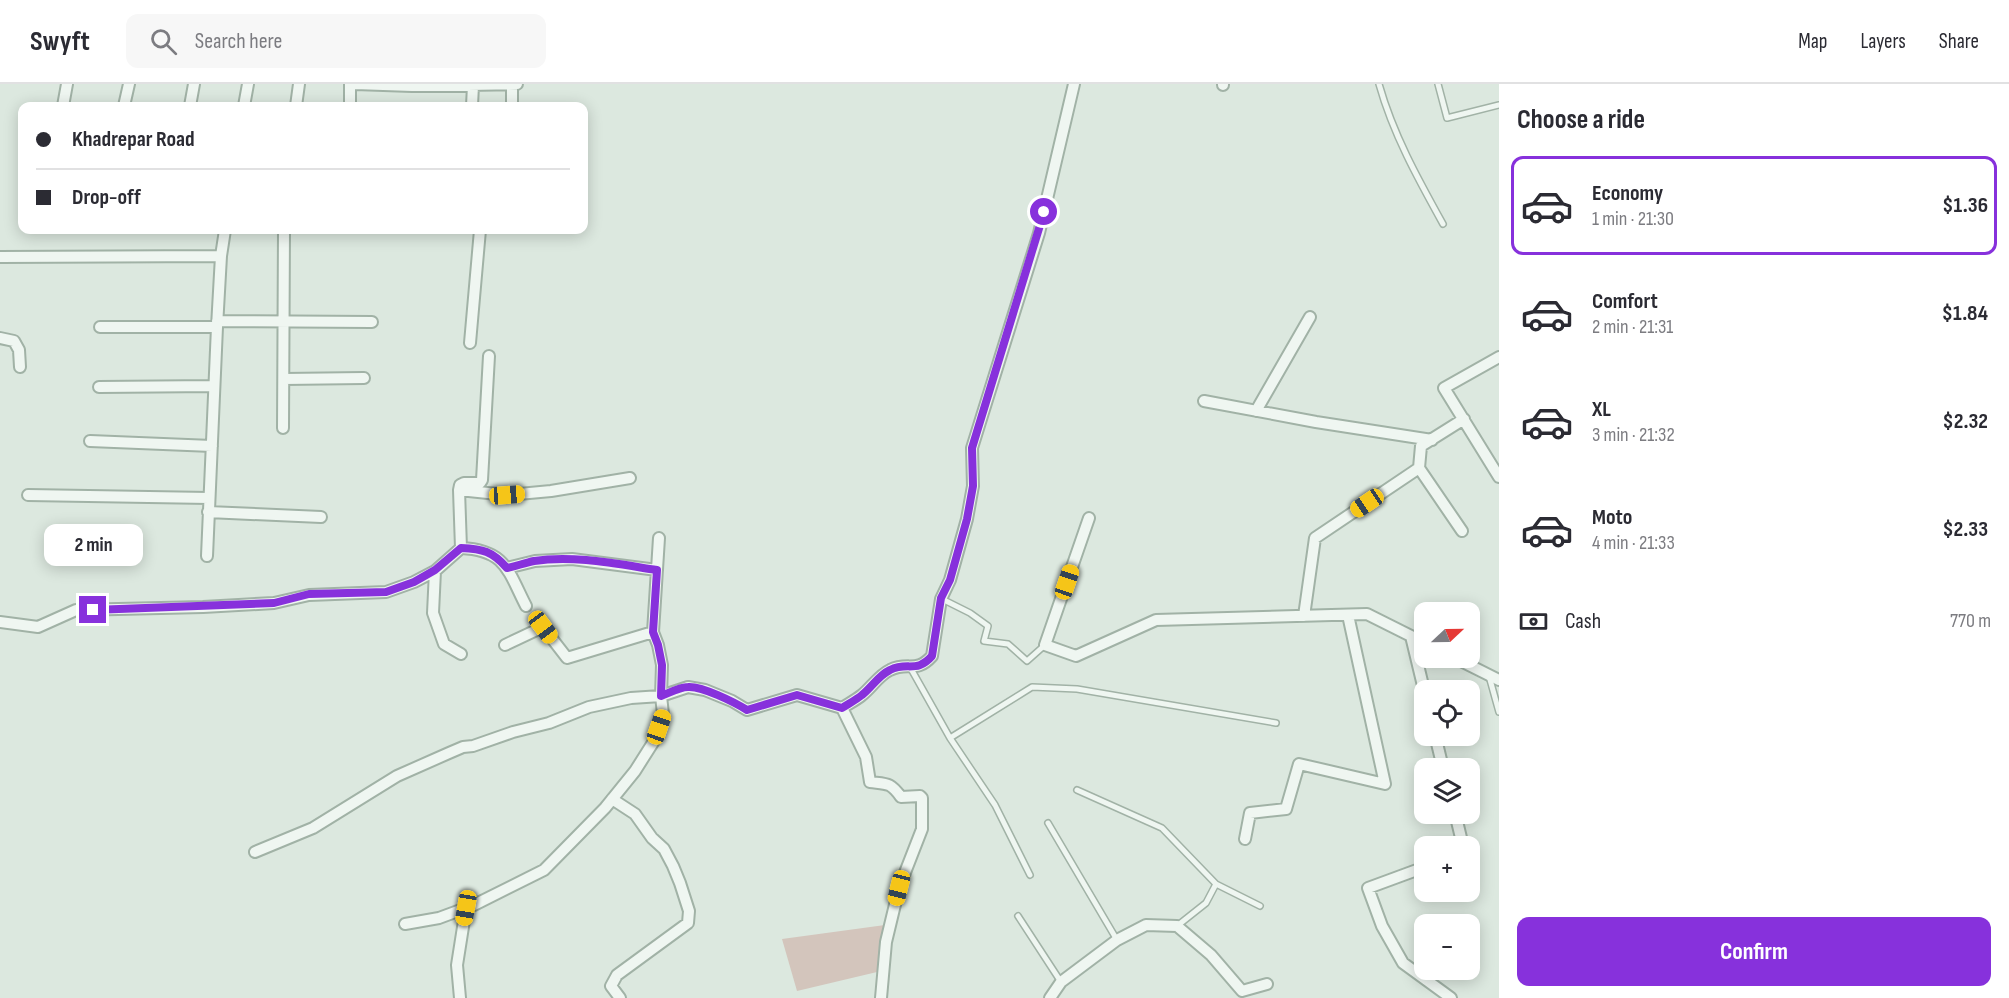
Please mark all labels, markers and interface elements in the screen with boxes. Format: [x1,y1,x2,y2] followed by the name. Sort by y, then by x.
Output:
[126,14,546,68] search box
[30,25,90,58] text: Swyft
[147,25,180,58] icon: search
[195,28,282,55] text: Search here
[1798,29,1827,54] text: Map
[1860,29,1906,54] text: Layers
[1939,29,1979,54] text: Share
[1517,104,1645,136] text: Choose a ride
[72,126,195,153] text: Khadrepar Road
[1520,179,1574,233] icon: car
[1592,180,1663,207] text: Economy
[72,184,141,211] text: Drop-off
[1942,192,1988,219] text: $1.36
[1030,198,1057,225] route start
[1592,207,1674,231] text: 1 min · 21:30
[1520,287,1574,341] icon: car
[1592,288,1658,315] text: Comfort
[1942,300,1988,327] text: $1.84
[1592,315,1673,339] text: 2 min · 21:31
[1520,395,1574,449] icon: car
[1592,396,1611,423] text: XL
[1943,408,1988,435] text: $2.32
[1592,423,1675,447] text: 3 min · 21:32
[488,485,526,505] car
[1347,485,1387,521] car
[1520,503,1574,557] icon: car
[1592,504,1632,531] text: Moto
[1942,516,1988,543] text: $2.33
[44,523,142,565] callout: 2 min
[1592,531,1675,555] text: 4 min · 21:33
[74,533,113,557] text: 2 min
[1053,562,1081,602] car
[79,596,106,623] route end
[1414,602,1480,668] north arrow
[1414,602,1480,980] map controls
[1517,605,1550,638] icon: cash
[525,607,561,647] car
[1565,608,1601,635] text: Cash
[1950,609,1991,633] text: 770 m
[1414,680,1480,746] button: locate
[645,707,673,747] car
[1414,758,1480,824] button: layers
[1414,836,1480,902] button: +
[886,868,912,908] car
[454,889,478,927] car
[1414,914,1480,980] button: −
[1517,917,1991,986] button: Confirm

